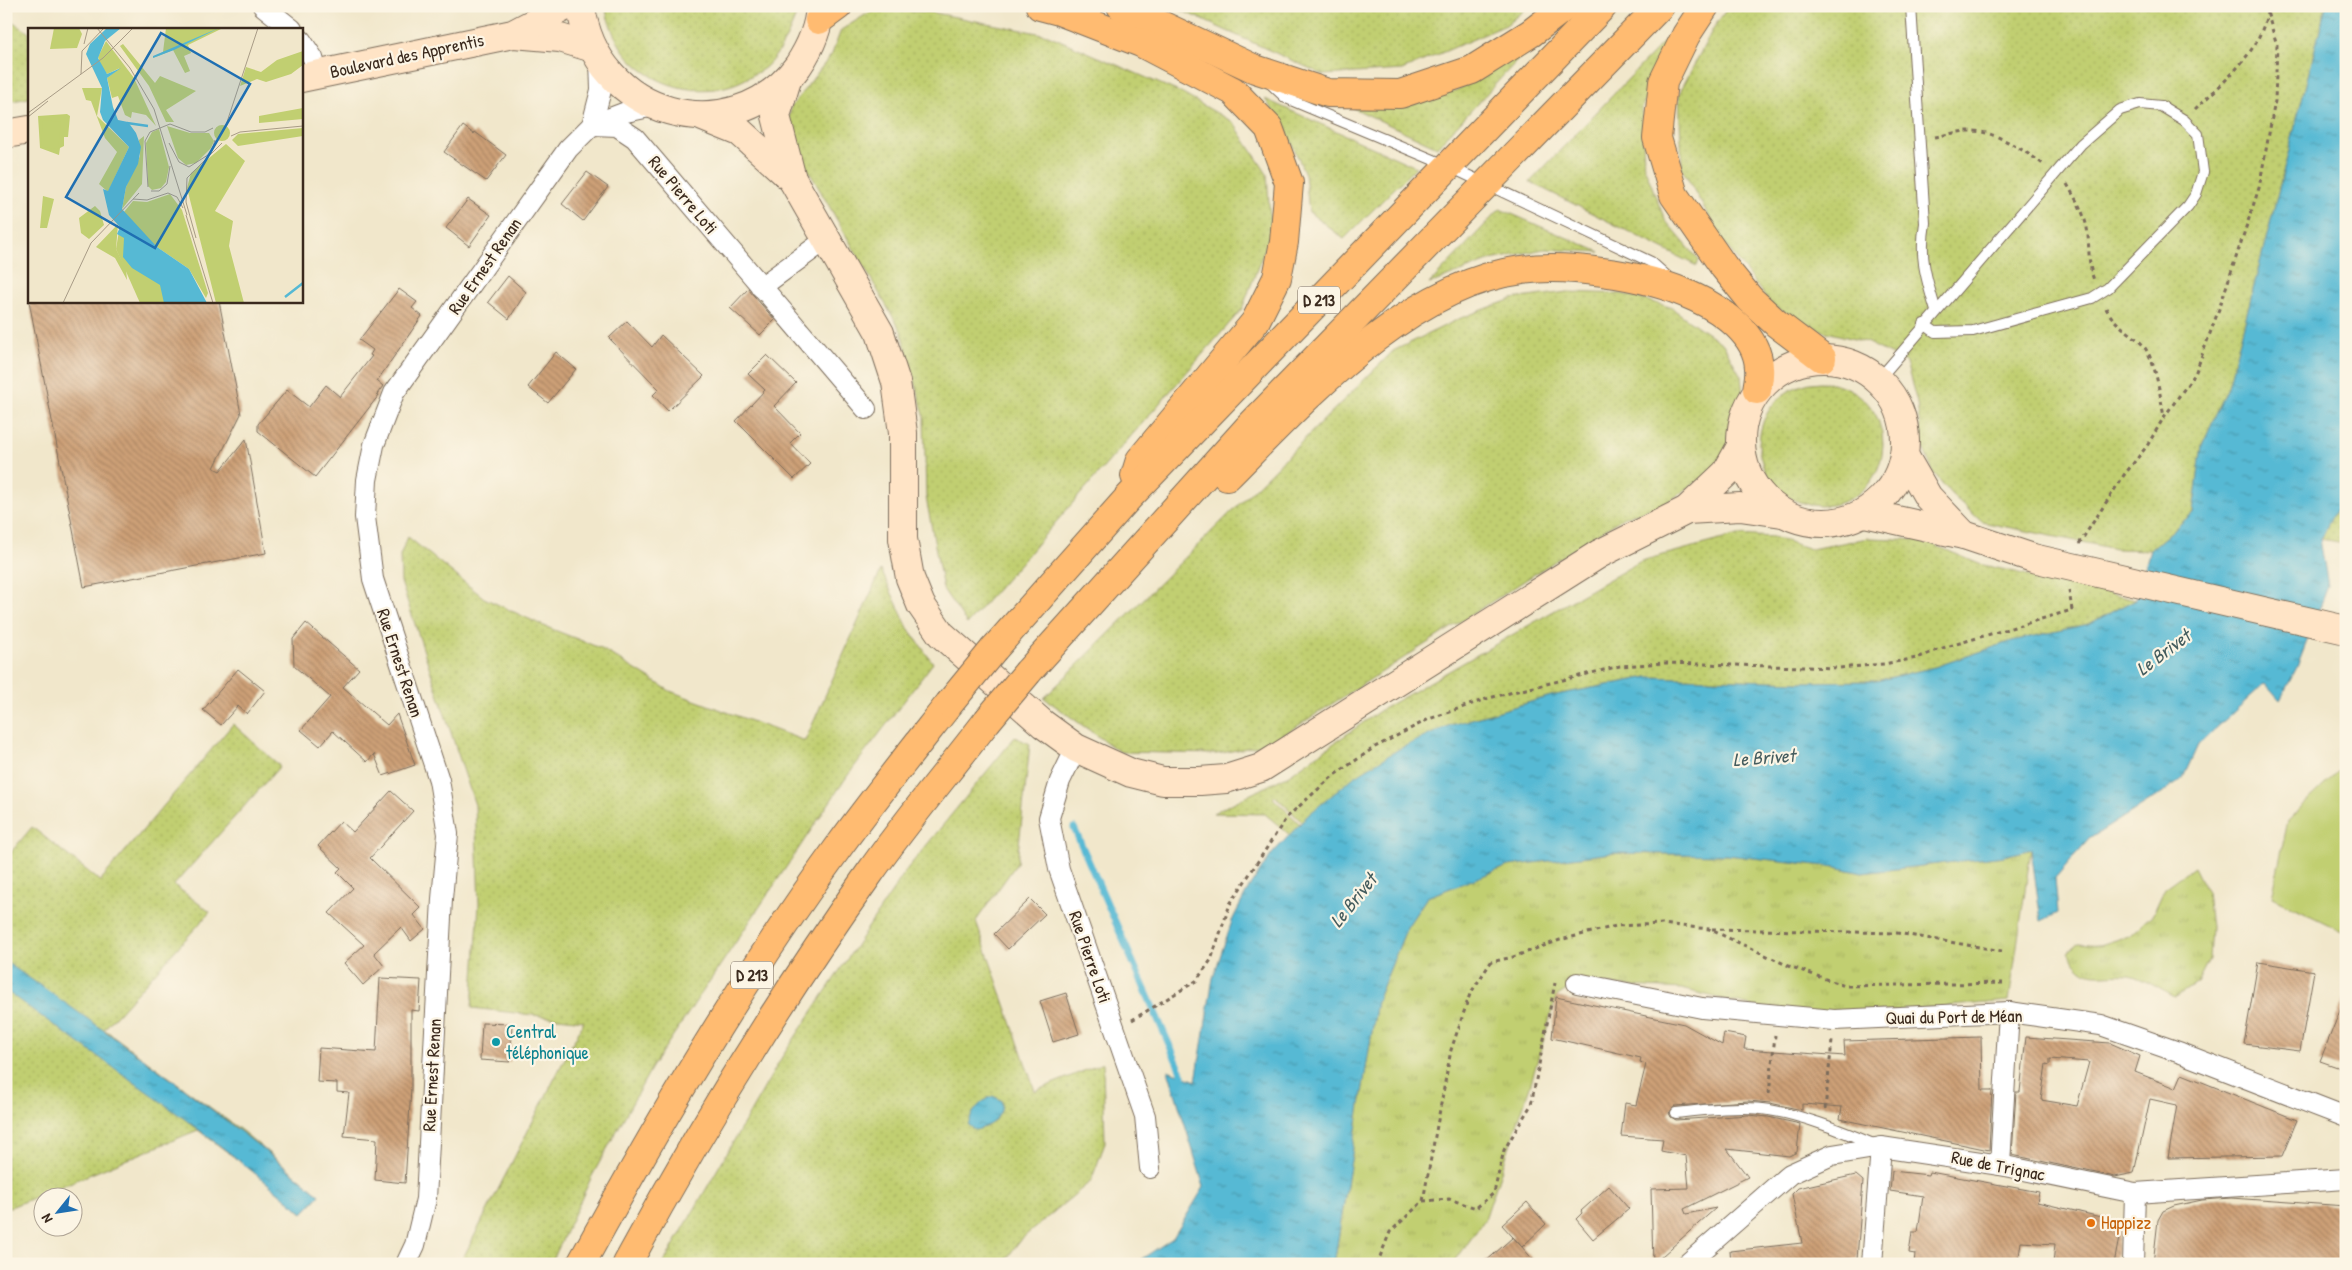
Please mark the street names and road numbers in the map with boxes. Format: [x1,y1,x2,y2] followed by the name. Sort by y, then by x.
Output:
[328,27,486,84] street label: Boulevard des Apprentis
[643,150,724,239] street label: Rue Pierre Loti
[442,212,527,319] street label: Rue Ernest Renan
[1298,286,1340,314] road number: D 213
[371,605,430,720] street label: Rue Ernest Renan
[1063,907,1118,1006] street label: Rue Pierre Loti
[731,962,773,988] road number: D 213
[1885,1003,2023,1030] street label: Quai du Port de Méan
[416,1018,447,1132] street label: Rue Ernest Renan
[1949,1144,2047,1187] street label: Rue de Trignac

